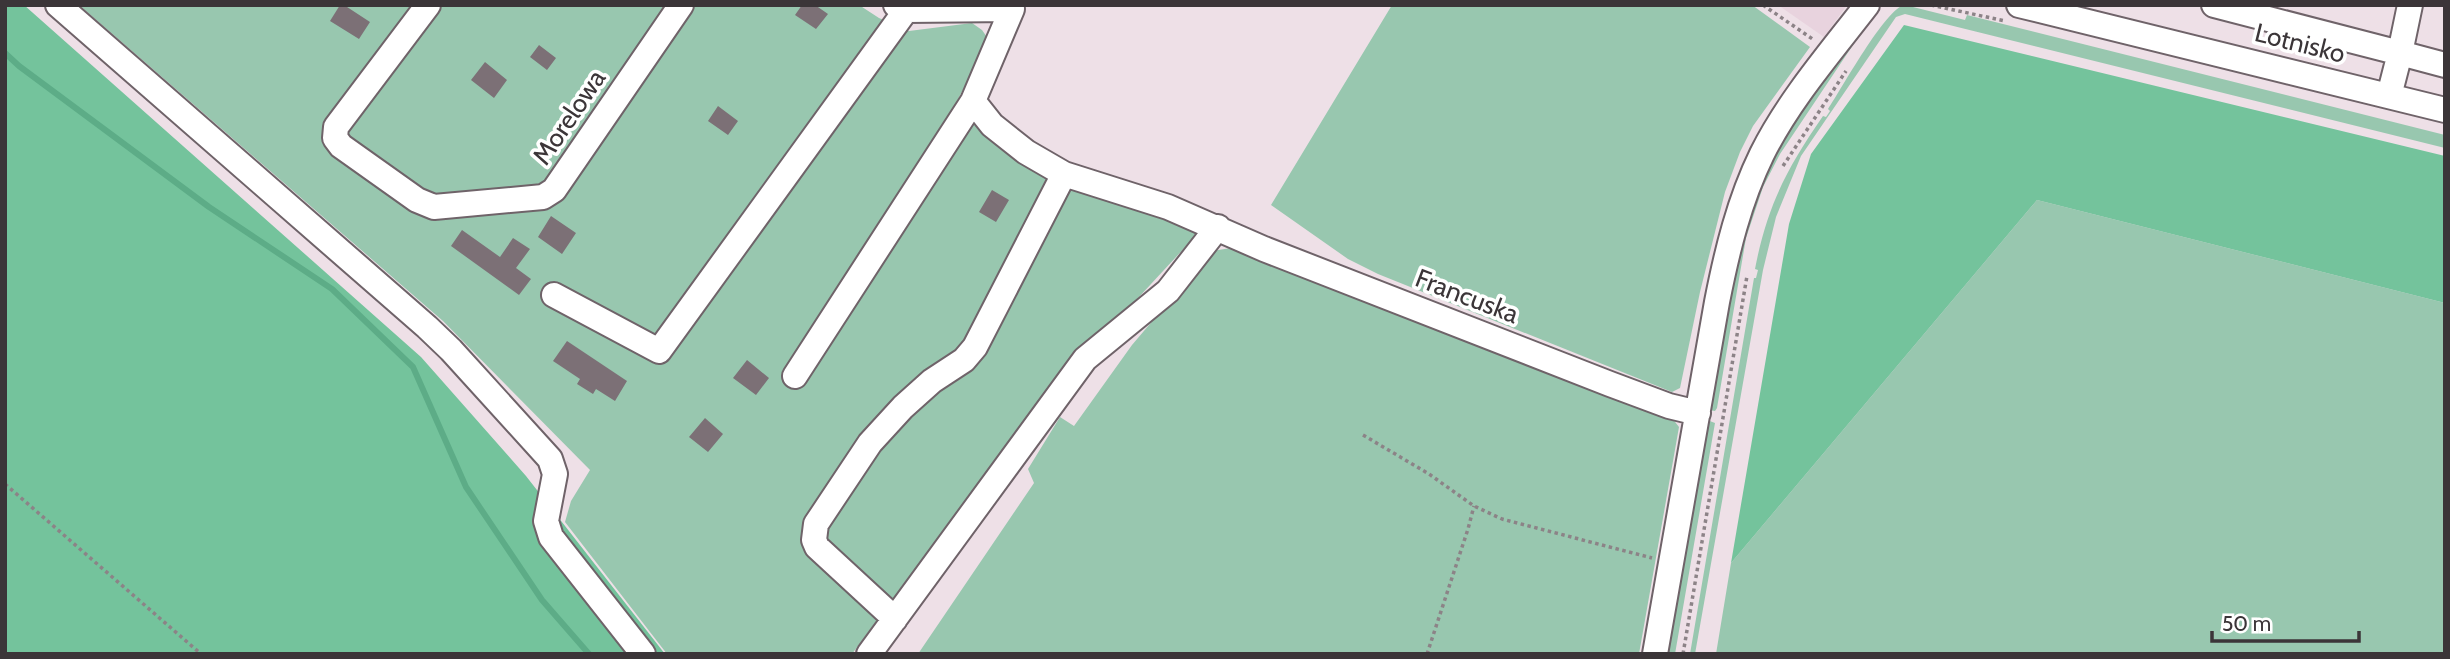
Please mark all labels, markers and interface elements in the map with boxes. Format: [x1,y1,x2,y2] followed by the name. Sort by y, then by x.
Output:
[2252,16,2348,70] street label: Lotnisko
[526,63,613,171] street label: Morelowa
[1411,262,1523,330] street label: Francuska
[2212,600,2359,644] scale bar
[2222,611,2271,636] text: 50 m

